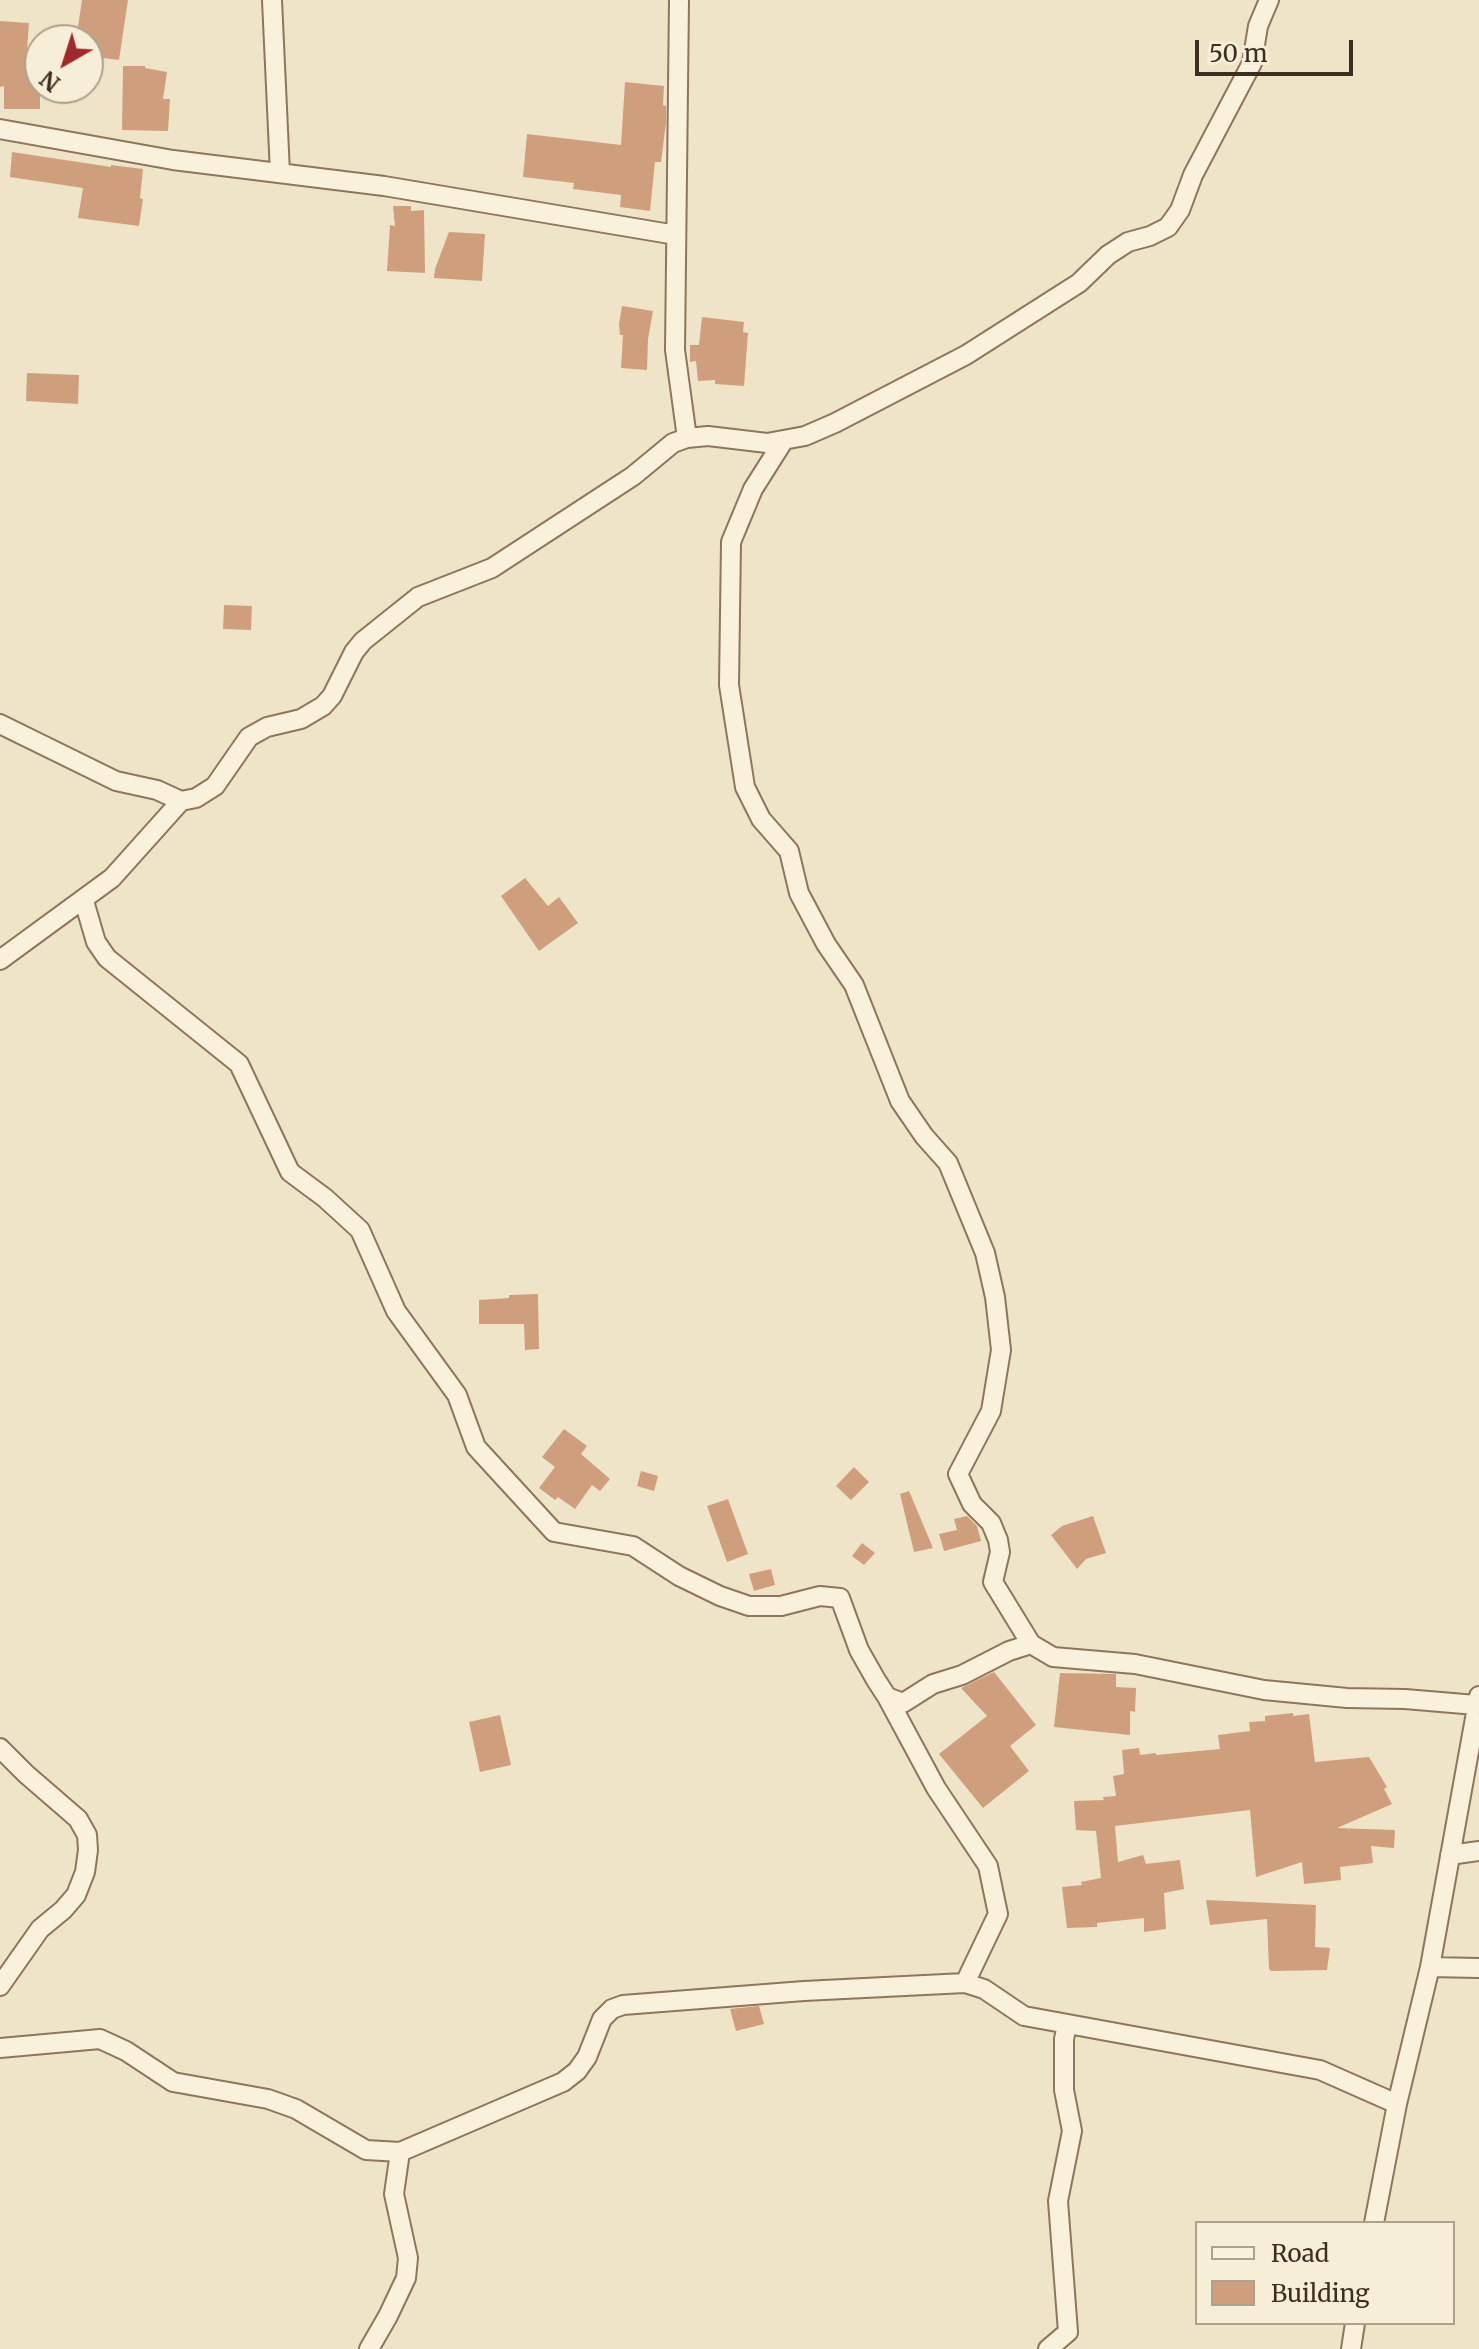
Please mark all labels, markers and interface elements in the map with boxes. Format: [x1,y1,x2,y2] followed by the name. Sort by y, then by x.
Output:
[24,24,104,104] north arrow
[1199,24,1357,74] scale bar
[1209,38,1268,69] text: 50 m
[35,65,66,97] text: N
[1195,2221,1455,2325] legend
[1271,2238,1329,2269] text: Road
[1271,2278,1370,2309] text: Building

